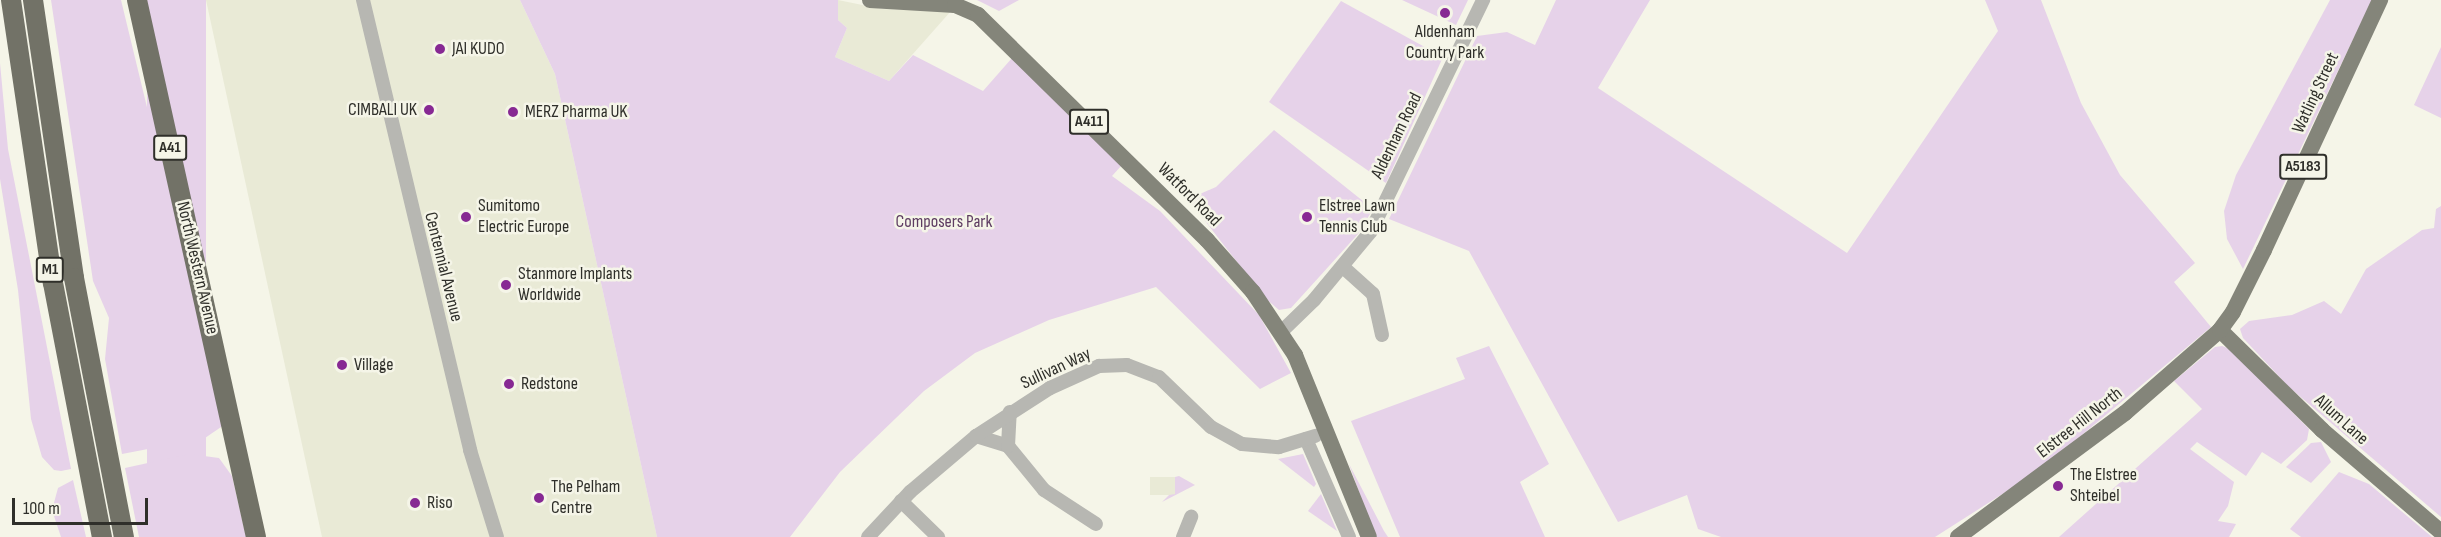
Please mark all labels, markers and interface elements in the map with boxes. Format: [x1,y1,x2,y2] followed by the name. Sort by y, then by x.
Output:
[1438,6,1452,20] marker: Aldenham Country Park
[1406,22,1484,64] place label: Aldenham Country Park
[452,38,505,60] place label: JAI KUDO
[433,42,447,56] marker: JAI KUDO
[2288,49,2344,137] street label: Watling Street
[1367,90,1427,182] street label: Aldenham Road
[348,99,417,121] place label: CIMBALI UK
[525,101,628,123] place label: MERZ Pharma UK
[422,103,436,117] marker: CIMBALI UK
[506,105,520,119] marker: MERZ Pharma UK
[1068,109,1110,135] road number: A411
[152,135,188,161] road number: A41
[2279,154,2327,180] road number: A5183
[1153,159,1225,231] street label: Watford Road
[478,196,569,238] place label: Sumitomo Electric Europe
[1319,196,1395,238] place label: Elstree Lawn Tennis Club
[171,200,223,336] street label: North Western Avenue
[419,210,467,324] street label: Centennial Avenue
[459,210,473,224] marker: Sumitomo Electric Europe
[1300,210,1314,224] marker: Elstree Lawn Tennis Club
[896,211,992,233] park label: Composers Park
[35,257,65,283] road number: M1
[518,264,632,306] place label: Stanmore Implants Worldwide
[499,278,513,292] marker: Stanmore Implants Worldwide
[1018,343,1094,395] street label: Sullivan Way
[354,354,393,376] place label: Village
[335,358,349,372] marker: Village
[521,373,578,395] place label: Redstone
[502,377,516,391] marker: Redstone
[2033,383,2127,463] street label: Elstree Hill North
[2310,390,2372,450] street label: Allum Lane
[2070,465,2137,508] place label: The Elstree Shteibel
[551,477,620,520] place label: The Pelham Centre
[2051,479,2065,493] marker: The Elstree Shteibel
[15,486,152,524] scale bar
[532,491,546,505] marker: The Pelham Centre
[427,492,453,514] place label: Riso
[408,496,422,510] marker: Riso
[23,498,60,519] text: 100 m

